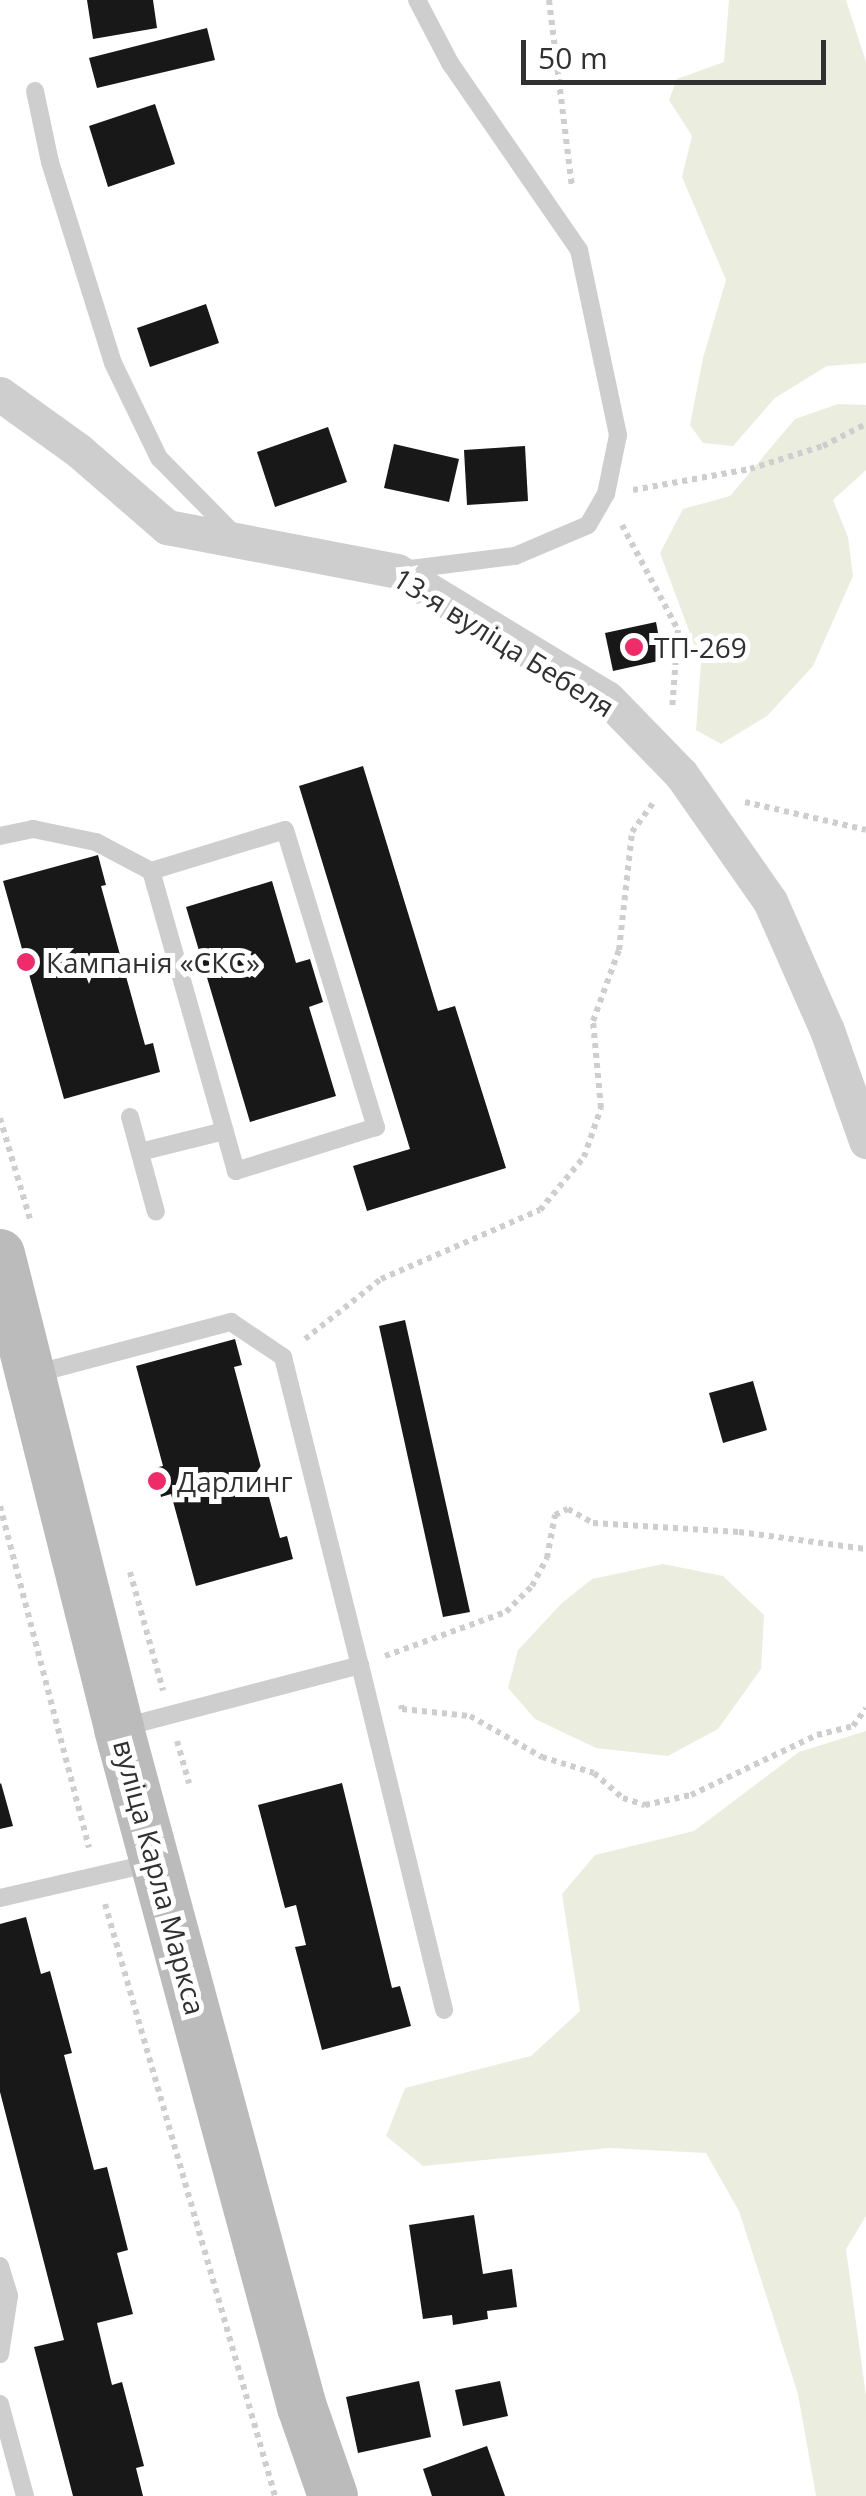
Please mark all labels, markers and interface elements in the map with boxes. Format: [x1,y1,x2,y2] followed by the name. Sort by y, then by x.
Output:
[526,20,831,82] scale bar
[538,37,608,78] text: 50 m
[387,560,621,724] street label: 13-я вуліца Бебеля
[654,630,747,664] place label: ТП-269
[623,636,645,658] marker: ТП-269
[46,945,260,979] place label: Кампанія «СКС»
[15,951,37,973] marker: Кампанія «СКС»
[177,1464,292,1498] place label: Дарлинг
[146,1470,168,1492] marker: Дарлинг
[107,1736,213,2018] street label: вуліца Карла Маркса

